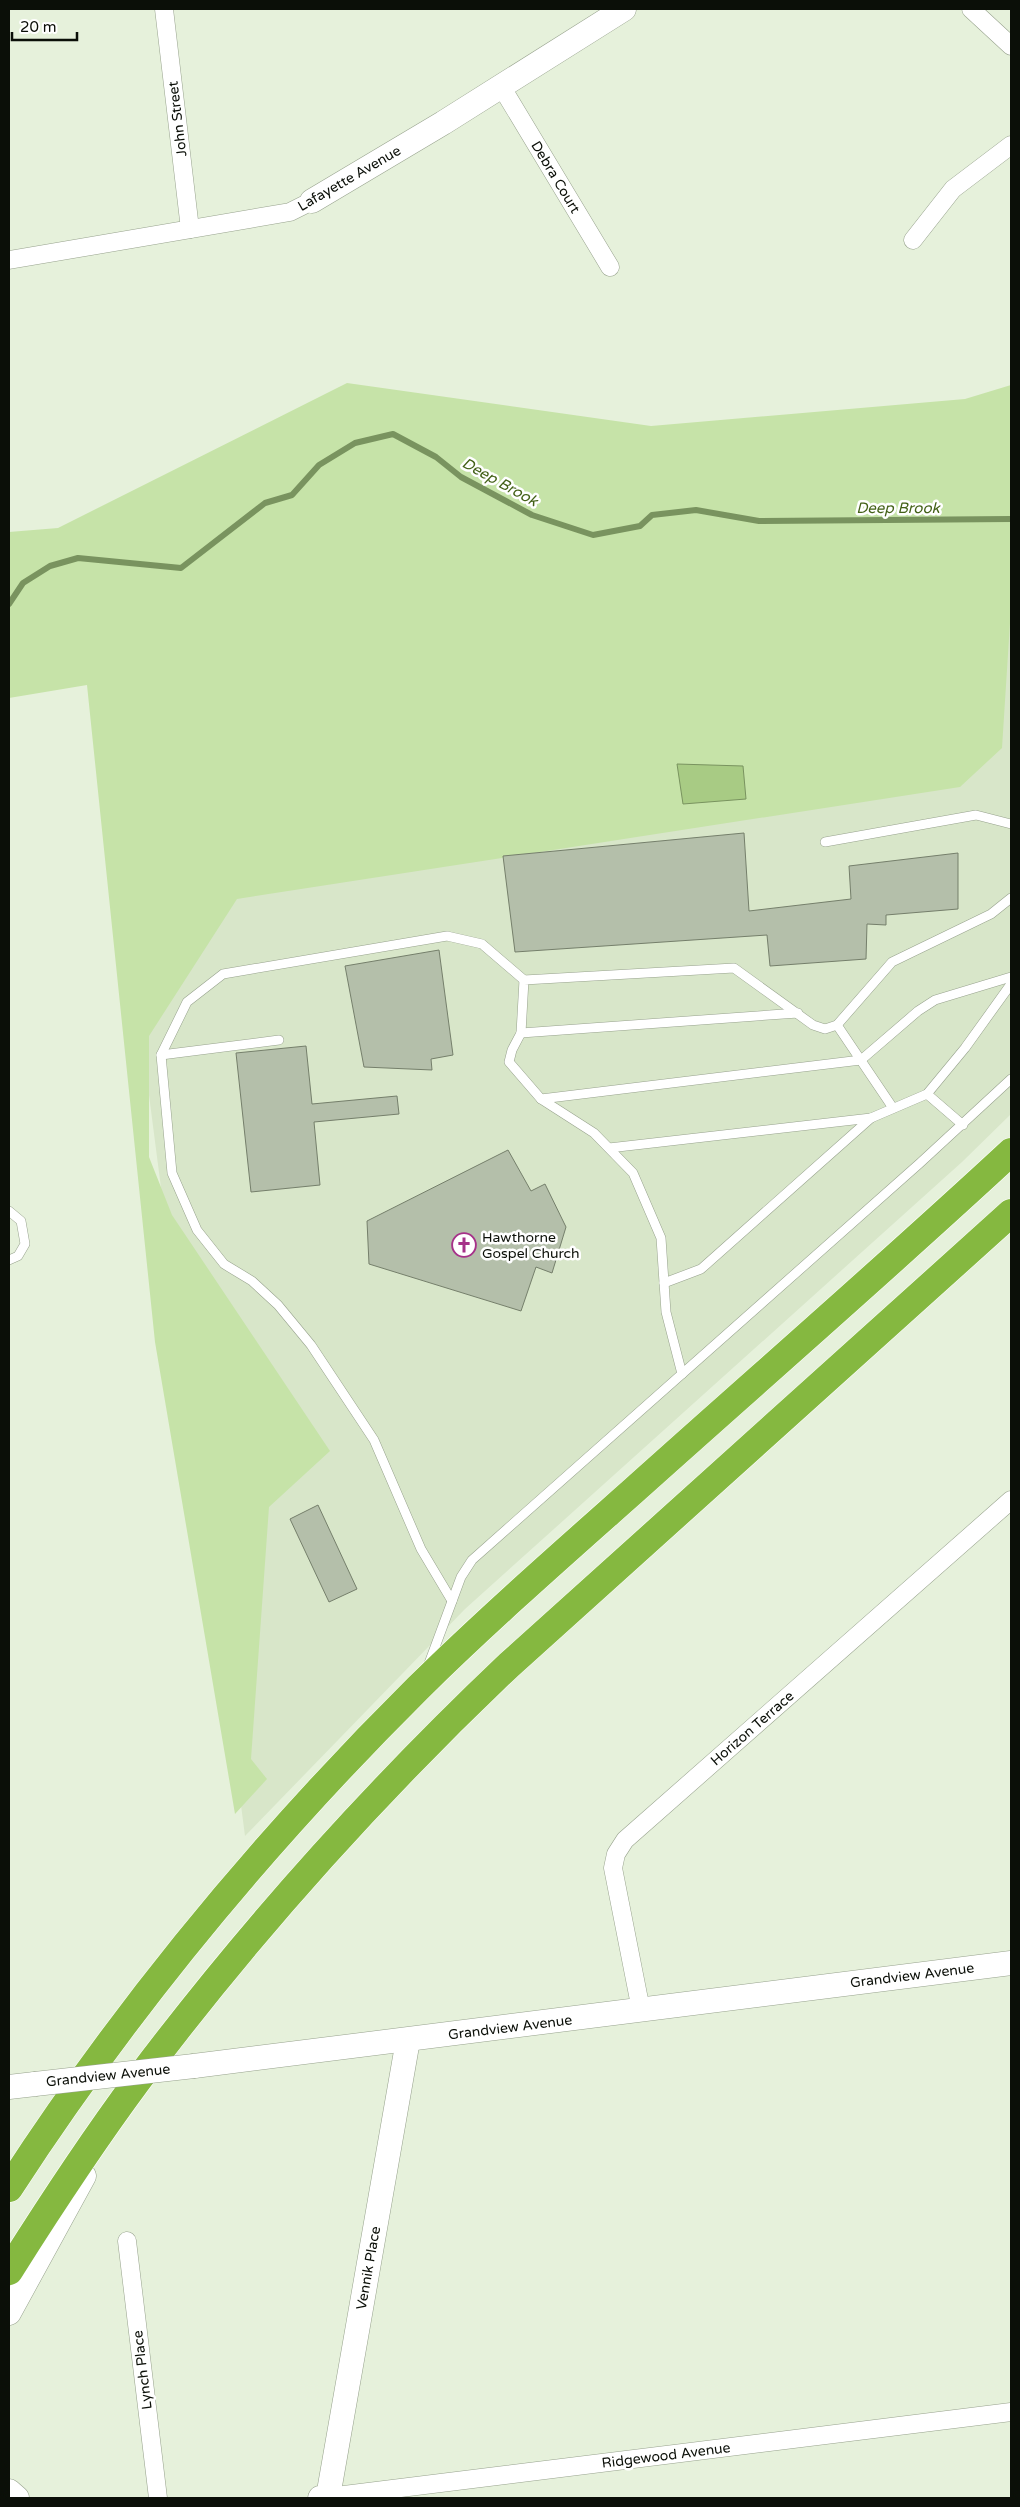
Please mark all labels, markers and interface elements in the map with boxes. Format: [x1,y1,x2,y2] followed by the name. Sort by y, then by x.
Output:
[12,10,78,42] scale bar
[20,18,57,36] text: 20 m
[164,80,191,158] street label: John Street
[527,138,584,217] street label: Debra Court
[295,142,404,215] street label: Lafayette Avenue
[459,454,542,511] water label: Deep Brook
[856,499,942,517] water label: Deep Brook
[482,1229,580,1262] place label: Hawthorne Gospel Church
[451,1232,477,1258] church icon: Hawthorne Gospel Church
[707,1688,798,1769] street label: Horizon Terrace
[849,1959,975,1992] street label: Grandview Avenue
[447,2011,573,2044] street label: Grandview Avenue
[45,2061,171,2090] street label: Grandview Avenue
[353,2225,384,2311] street label: Vennik Place
[129,2329,156,2411] street label: Lynch Place
[601,2439,731,2472] street label: Ridgewood Avenue

